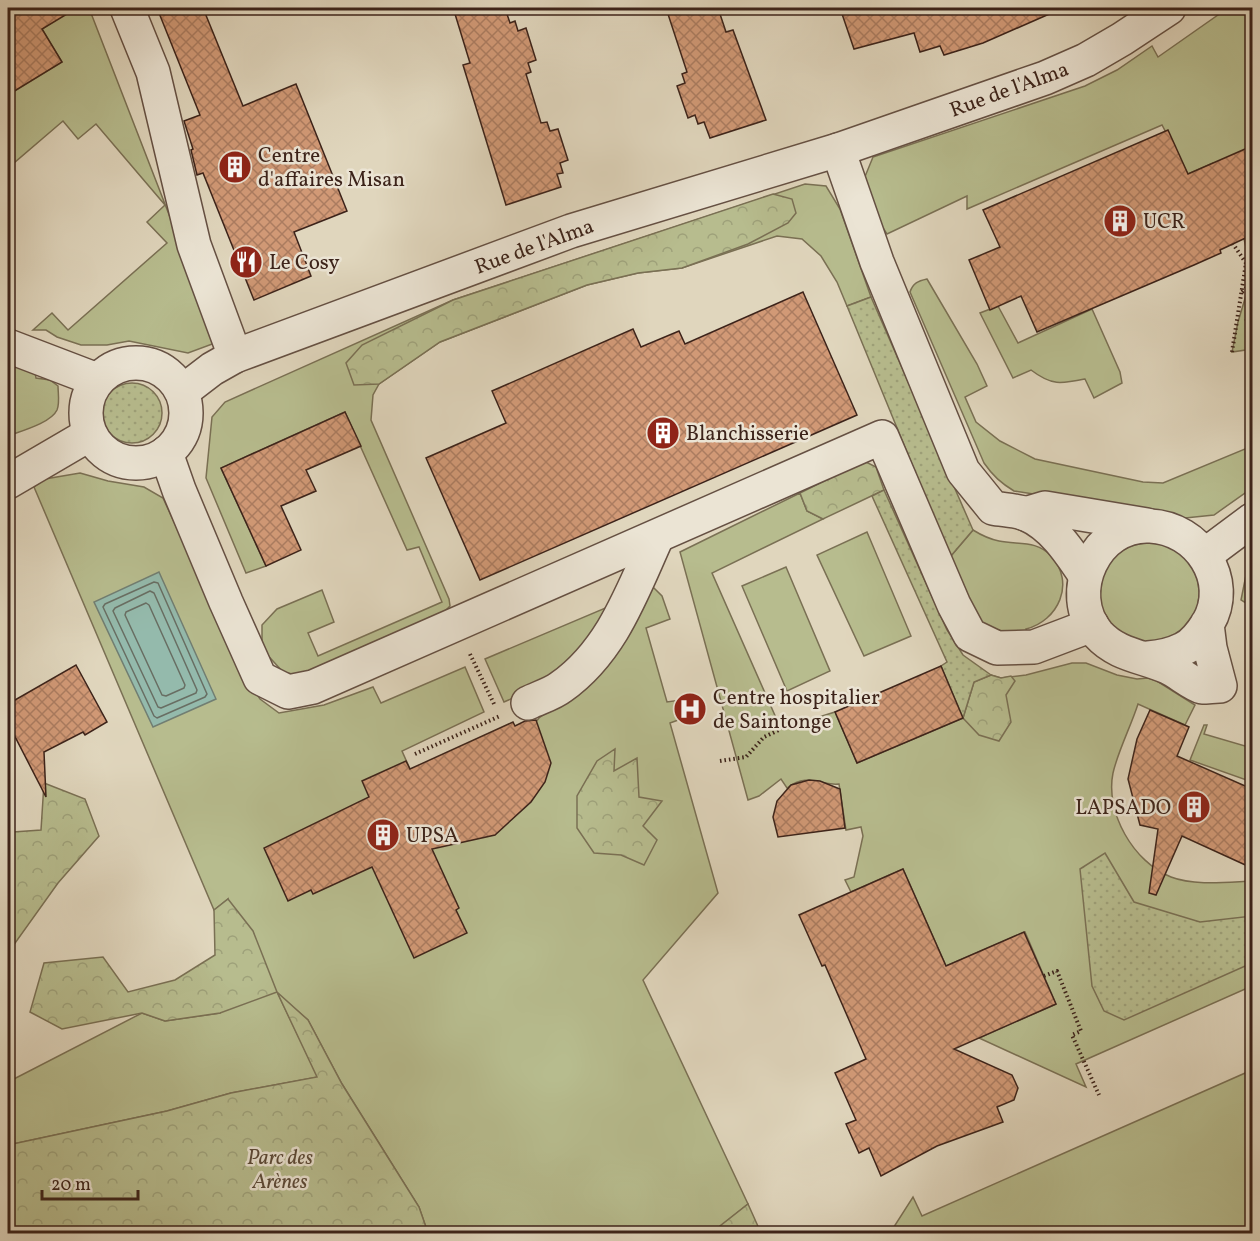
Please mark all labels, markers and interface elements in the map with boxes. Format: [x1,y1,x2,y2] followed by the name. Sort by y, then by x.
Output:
[946,55,1073,125] street label: Rue de l'Alma
[258,142,405,195] place label: Centre d'affaires Misan
[217,149,253,185] building icon: Centre d'affaires Misan
[1102,203,1138,239] building icon: UCR
[1143,208,1185,237] place label: UCR
[471,212,598,282] street label: Rue de l'Alma
[228,244,264,280] restaurant icon: Le Cosy
[269,249,340,278] place label: Le Cosy
[645,415,681,451] building icon: Blanchisserie
[686,420,809,449] place label: Blanchisserie
[713,684,880,737] place label: Centre hospitalier de Saintonge
[672,691,708,727] hospital icon: Centre hospitalier de Saintonge
[1176,789,1212,825] building icon: LAPSADO
[1075,794,1171,823] place label: LAPSADO
[365,817,401,853] building icon: UPSA
[406,822,459,851] place label: UPSA
[247,1144,313,1197] park label: Parc des Arènes
[42,1163,138,1201] scale bar
[51,1173,91,1198] text: 20 m

